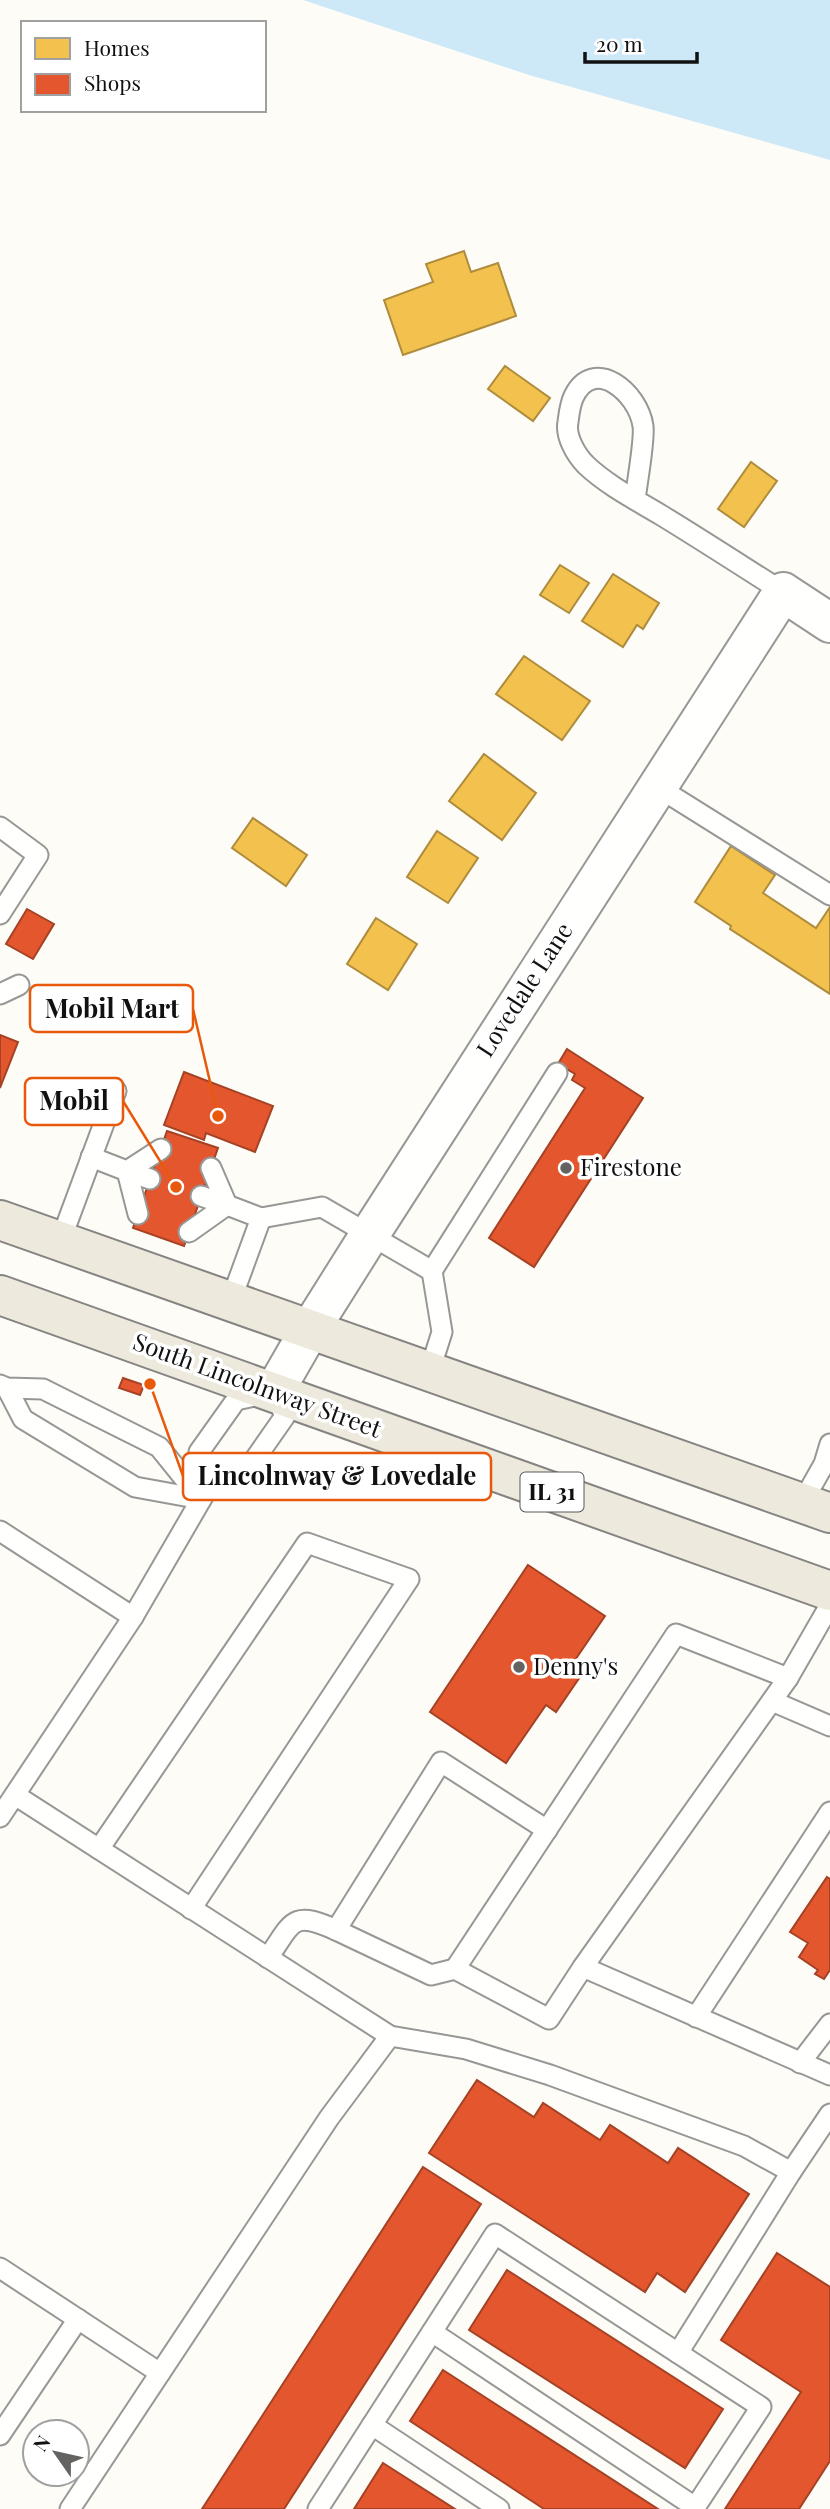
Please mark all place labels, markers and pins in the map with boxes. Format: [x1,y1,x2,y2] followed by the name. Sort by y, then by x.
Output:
[30,985,193,1032] callout: Mobil Mart
[25,1078,123,1125] callout: Mobil
[580,1150,682,1182] place label: Firestone
[558,1160,574,1176] marker: Firestone
[183,1453,491,1500] callout: Lincolnway & Lovedale
[533,1649,618,1681] place label: Denny's
[511,1659,527,1675] marker: Denny's

